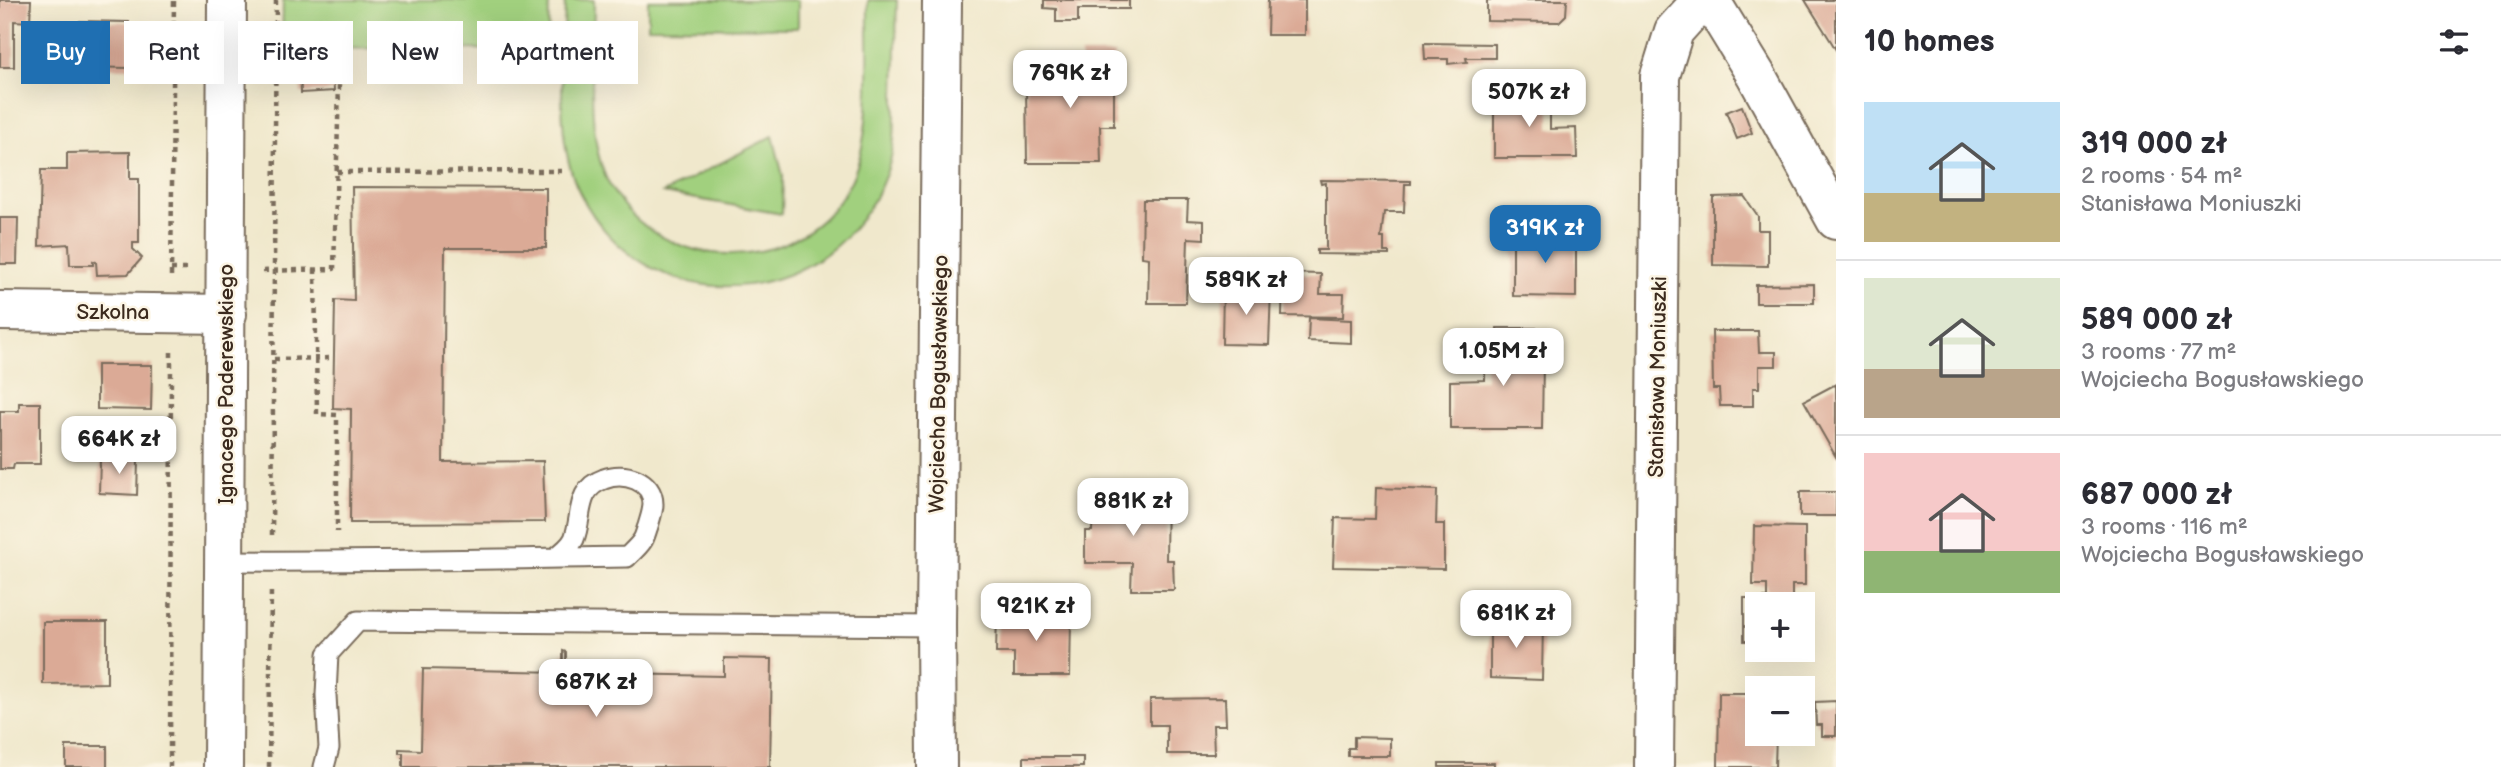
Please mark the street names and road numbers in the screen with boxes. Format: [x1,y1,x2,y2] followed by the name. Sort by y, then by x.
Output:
[924,255,954,513] street label: Wojciecha Bogusławskiego
[214,264,239,504] street label: Ignacego Paderewskiego
[1644,276,1672,478] street label: Stanisława Moniuszki
[76,300,150,325] street label: Szkolna

